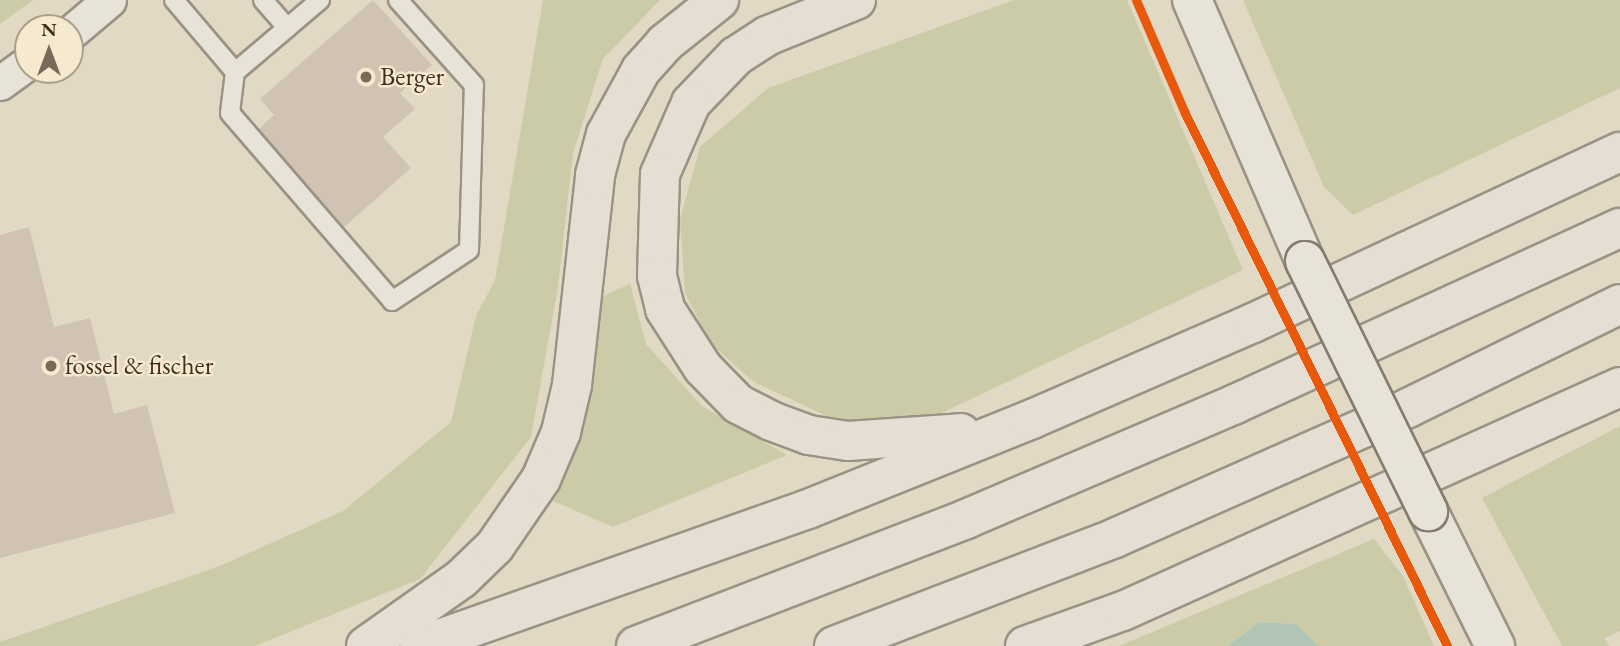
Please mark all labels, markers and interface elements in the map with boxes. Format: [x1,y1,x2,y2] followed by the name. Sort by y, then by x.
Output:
[14,14,84,84] north arrow
[41,17,57,42] text: N
[380,61,444,93] place label: Berger
[358,69,374,85] marker: Berger
[65,350,213,382] place label: fossel & fischer
[43,358,59,374] marker: fossel & fischer

